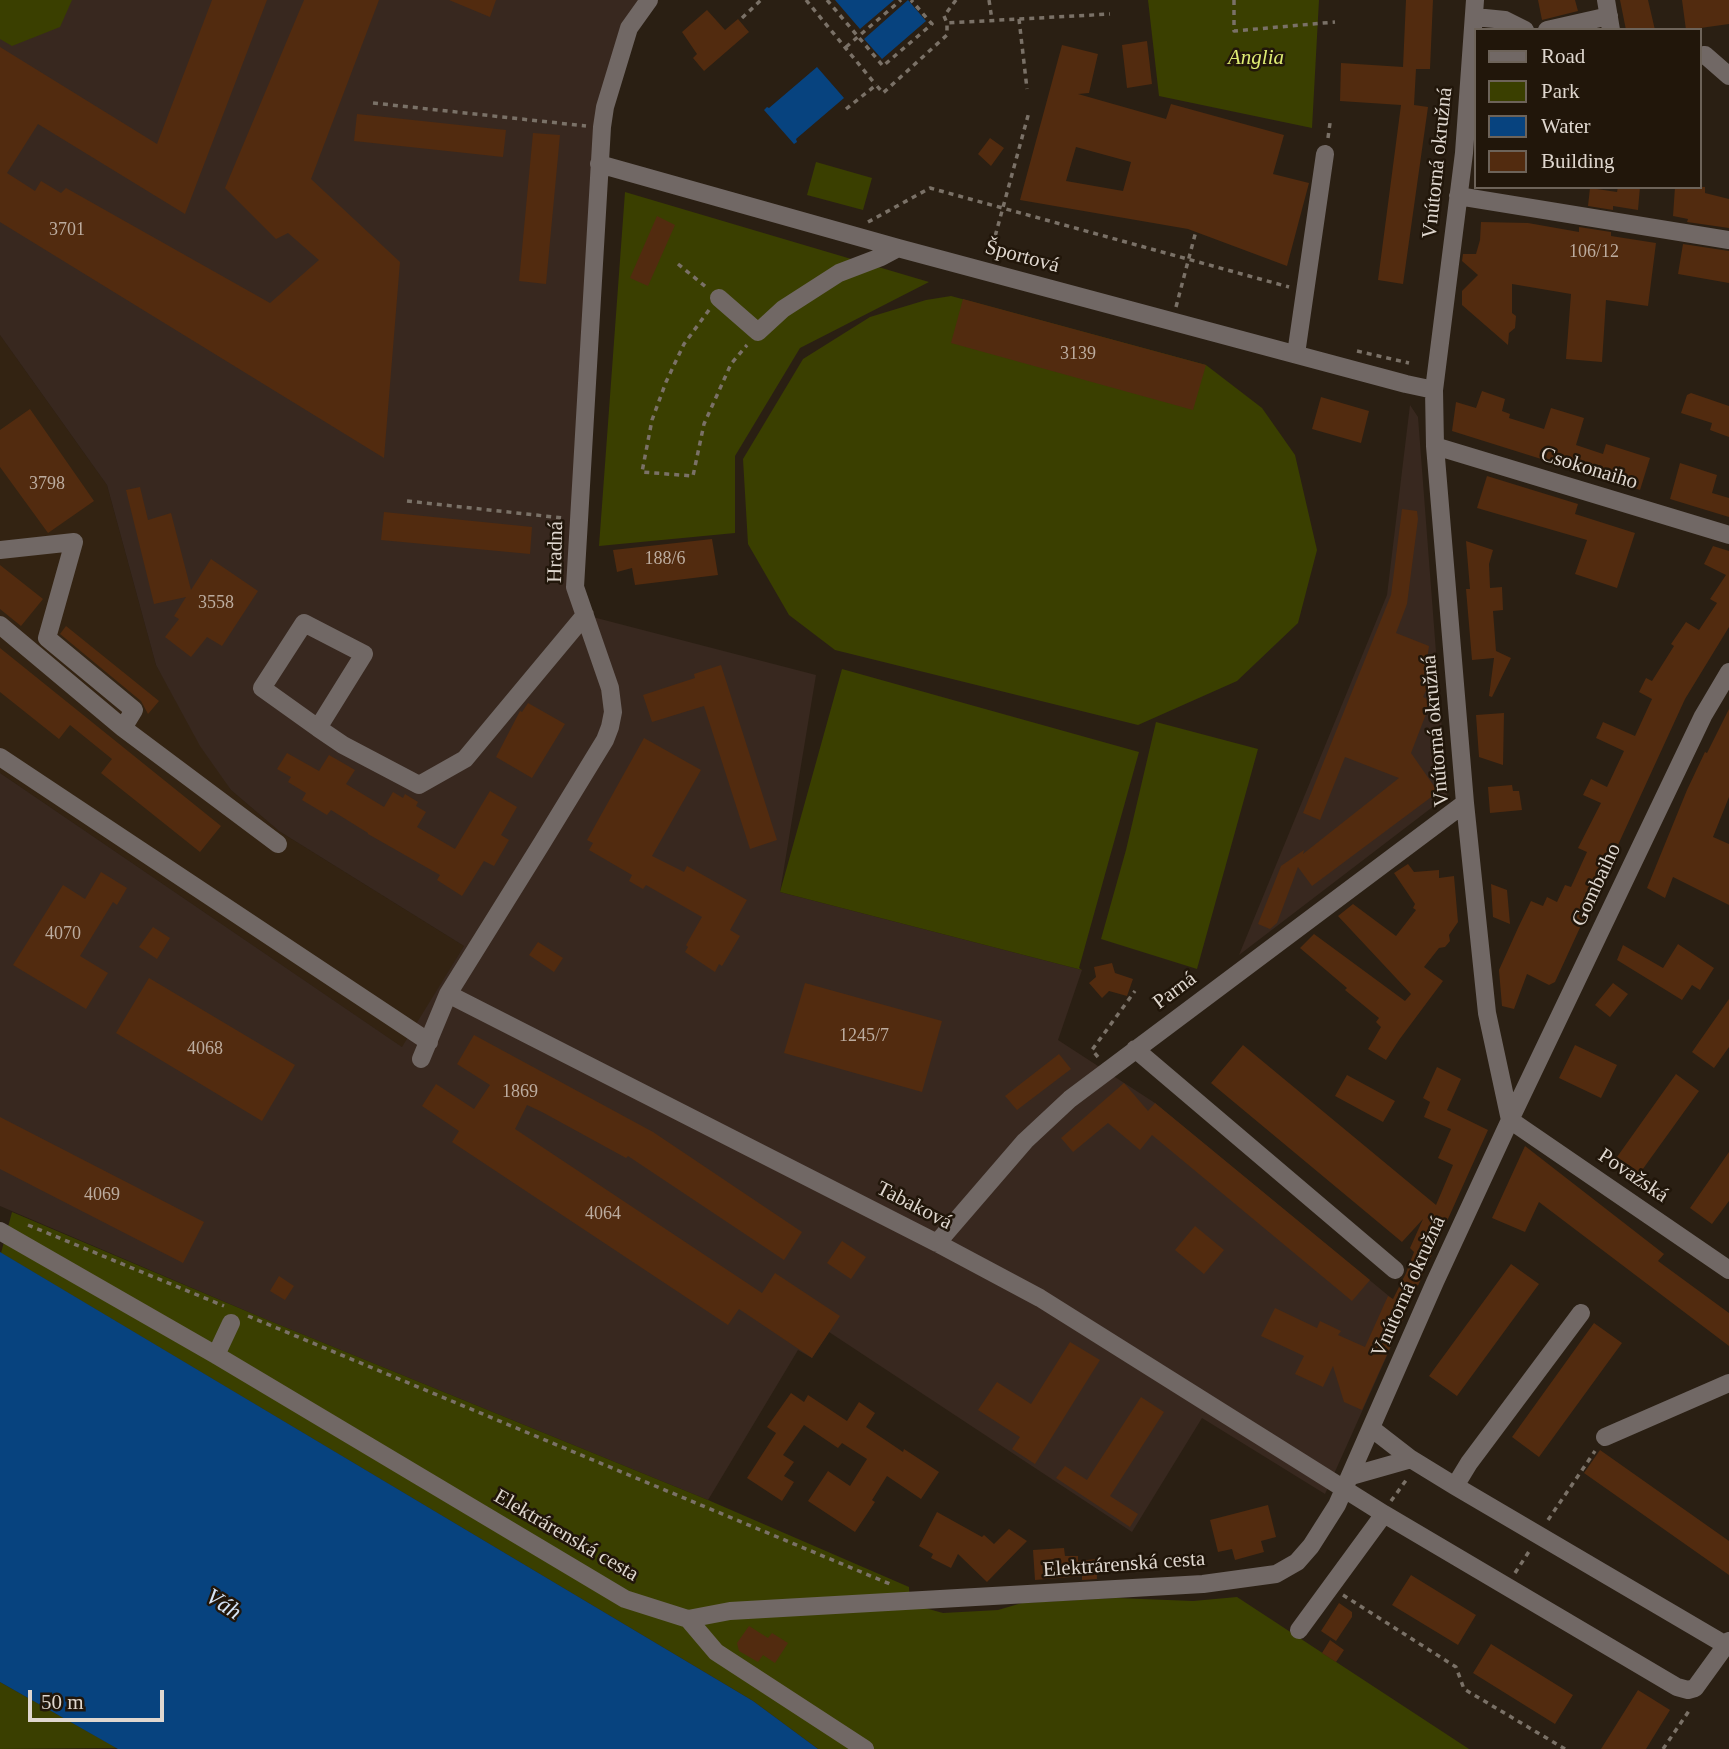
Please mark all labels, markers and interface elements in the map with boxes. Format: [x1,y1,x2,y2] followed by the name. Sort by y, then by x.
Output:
[1474,28,1701,189] legend
[1541,44,1585,68] text: Road
[1228,45,1284,71] park label: Anglia
[1541,79,1580,103] text: Park
[1418,86,1458,240] street label: Vnútorná okružná
[1541,114,1591,138] text: Water
[1541,149,1615,173] text: Building
[49,219,85,241] house number: 3701
[982,235,1062,279] street label: Športová
[1569,241,1619,263] house number: 106/12
[1060,343,1096,365] house number: 3139
[1537,442,1641,496] street label: Csokonaiho
[29,473,65,495] house number: 3798
[543,521,569,583] street label: Hradná
[644,548,686,570] house number: 188/6
[198,592,234,614] house number: 3558
[1417,654,1455,808] street label: Vnútorná okružná
[1567,840,1627,930] street label: Gombaiho
[45,923,81,945] house number: 4070
[1148,967,1202,1015] street label: Parná
[839,1025,889,1047] house number: 1245/7
[187,1038,223,1060] house number: 4068
[502,1081,538,1103] house number: 1869
[1593,1143,1673,1209] street label: Považská
[872,1176,956,1236] street label: Tabaková
[84,1184,120,1206] house number: 4069
[585,1203,621,1225] house number: 4064
[1367,1212,1451,1362] street label: Vnútorná okružná
[489,1484,643,1588] street label: Elektrárenská cesta
[1042,1547,1206,1583] street label: Elektrárenská cesta
[200,1583,246,1627] water label: Váh
[32,1676,168,1720] scale bar
[41,1690,84,1714] text: 50 m

